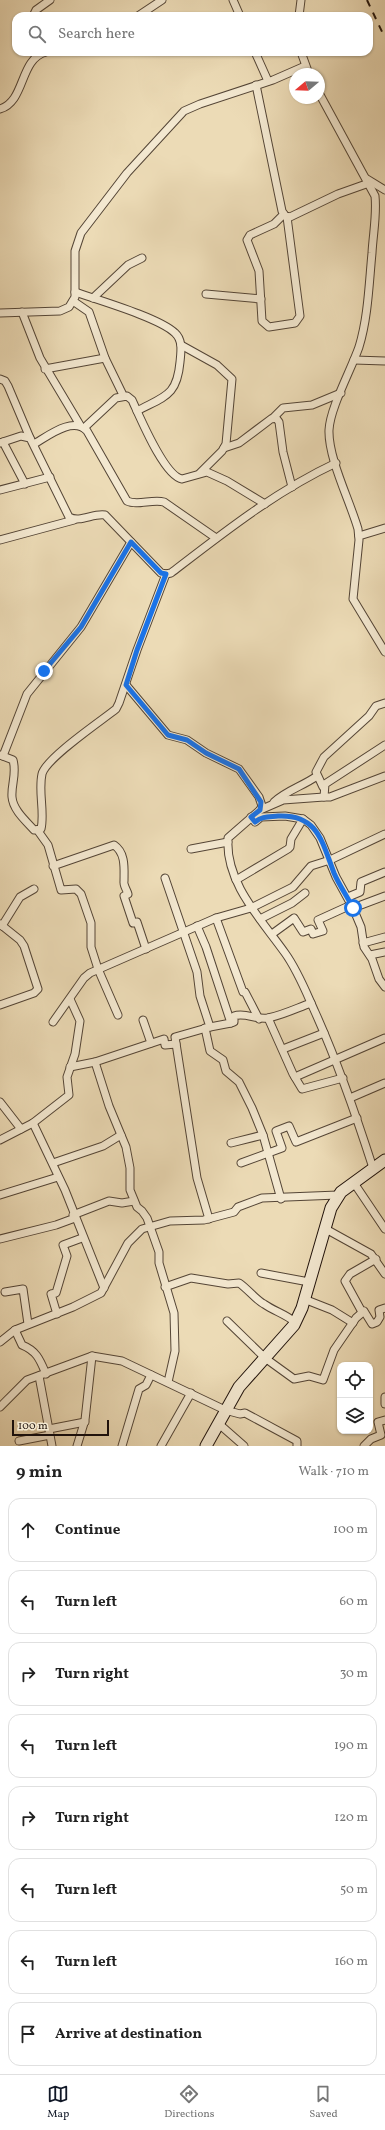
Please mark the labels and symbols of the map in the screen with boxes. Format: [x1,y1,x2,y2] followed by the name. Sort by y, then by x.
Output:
[289,68,325,104] north arrow
[35,662,53,680] route end
[344,899,362,917] route start
[12,1418,109,1437] scale bar

